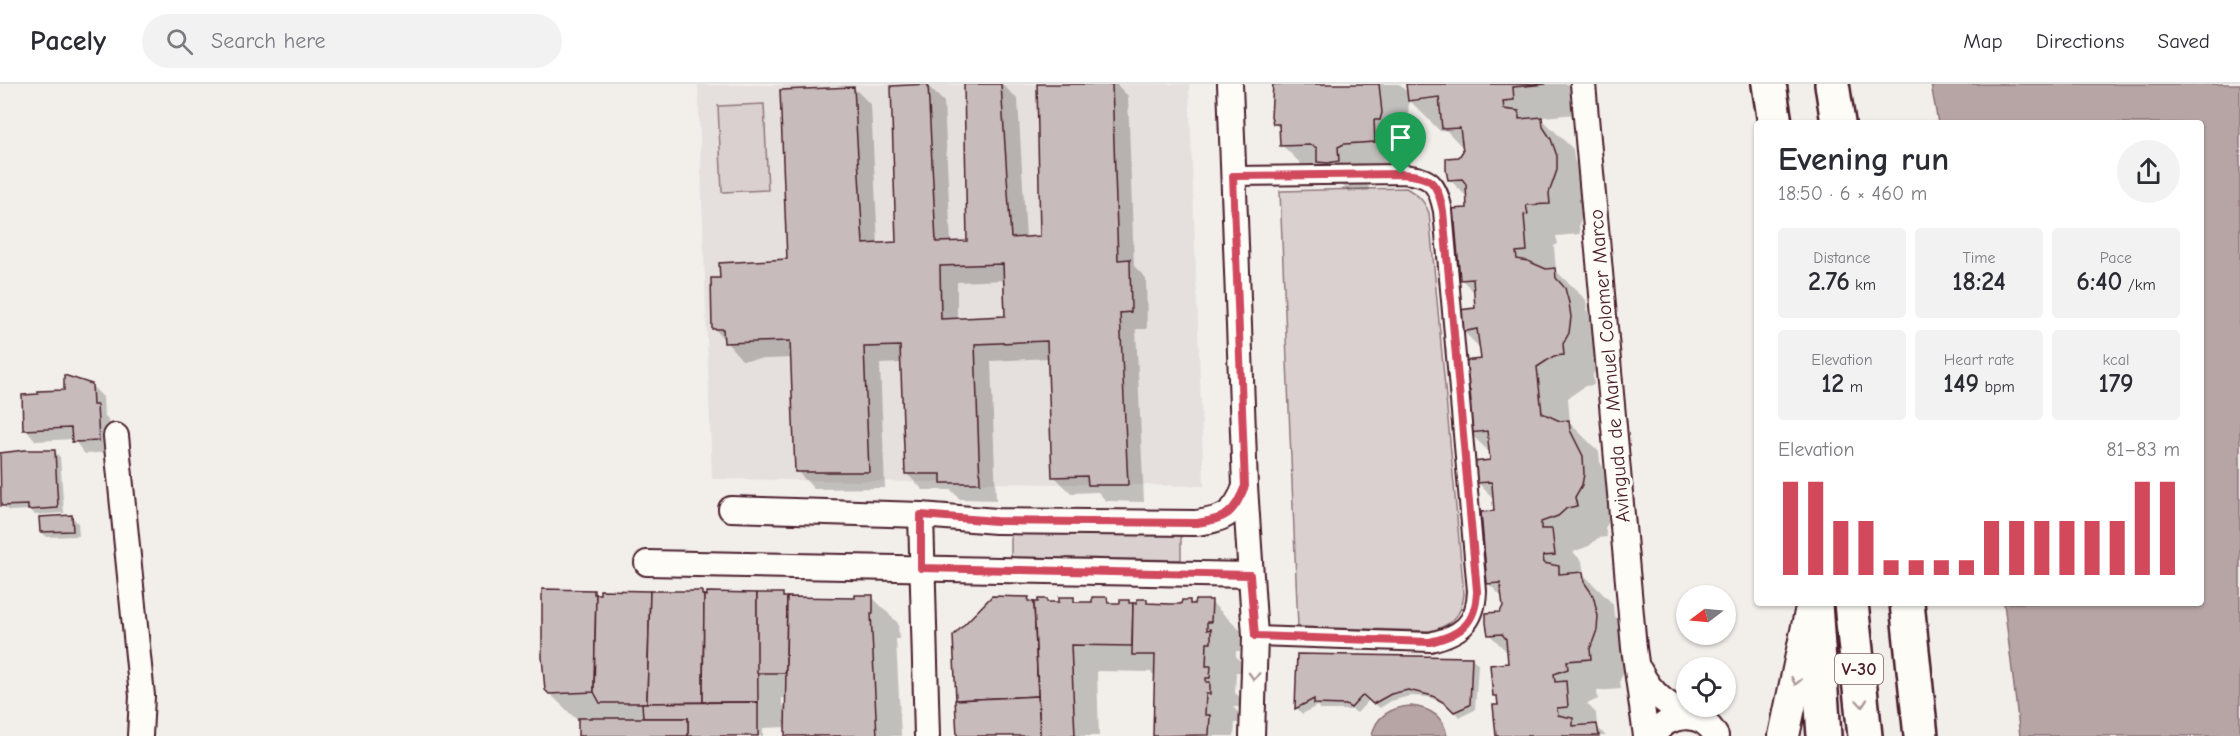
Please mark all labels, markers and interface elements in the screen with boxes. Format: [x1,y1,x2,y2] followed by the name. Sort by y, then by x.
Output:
[142,14,562,68] search box
[30,25,106,57] text: Pacely
[163,25,196,58] icon: search
[211,28,326,54] text: Search here
[1963,29,2003,53] text: Map
[2036,29,2125,53] text: Directions
[2158,29,2210,53] text: Saved
[1375,112,1426,174] pin
[1384,121,1417,154] icon: arrive
[1778,140,1949,178] text: Evening run
[2117,140,2180,203] button: share
[1778,182,1927,205] text: 18:50 · 6 × 460 m
[1584,208,1635,524] street label: Avinguda de Manuel Colomer Marco
[1813,249,1871,267] text: Distance
[1962,249,1996,267] text: Time
[2100,249,2132,267] text: Pace
[1808,267,1850,297] text: 2.76
[1952,267,2006,297] text: 18:24
[2076,267,2122,297] text: 6:40
[1850,276,1876,294] text: km
[2122,276,2156,294] text: /km
[1811,351,1873,369] text: Elevation
[1944,351,2014,369] text: Heart rate
[2103,351,2129,369] text: kcal
[1821,369,1844,399] text: 12
[1943,369,1979,399] text: 149
[2099,369,2134,399] text: 179
[1844,378,1863,396] text: m
[1979,378,2015,396] text: bpm
[1778,438,1855,461] text: Elevation
[2106,438,2180,461] text: 81–83 m
[1676,585,1736,645] north arrow
[1676,585,1736,717] map controls
[1835,654,1883,684] road number: V-30
[1676,657,1736,717] button: locate
[1247,671,1260,680] one-way arrow
[1790,675,1803,685] one-way arrow
[1855,698,1868,707] one-way arrow

